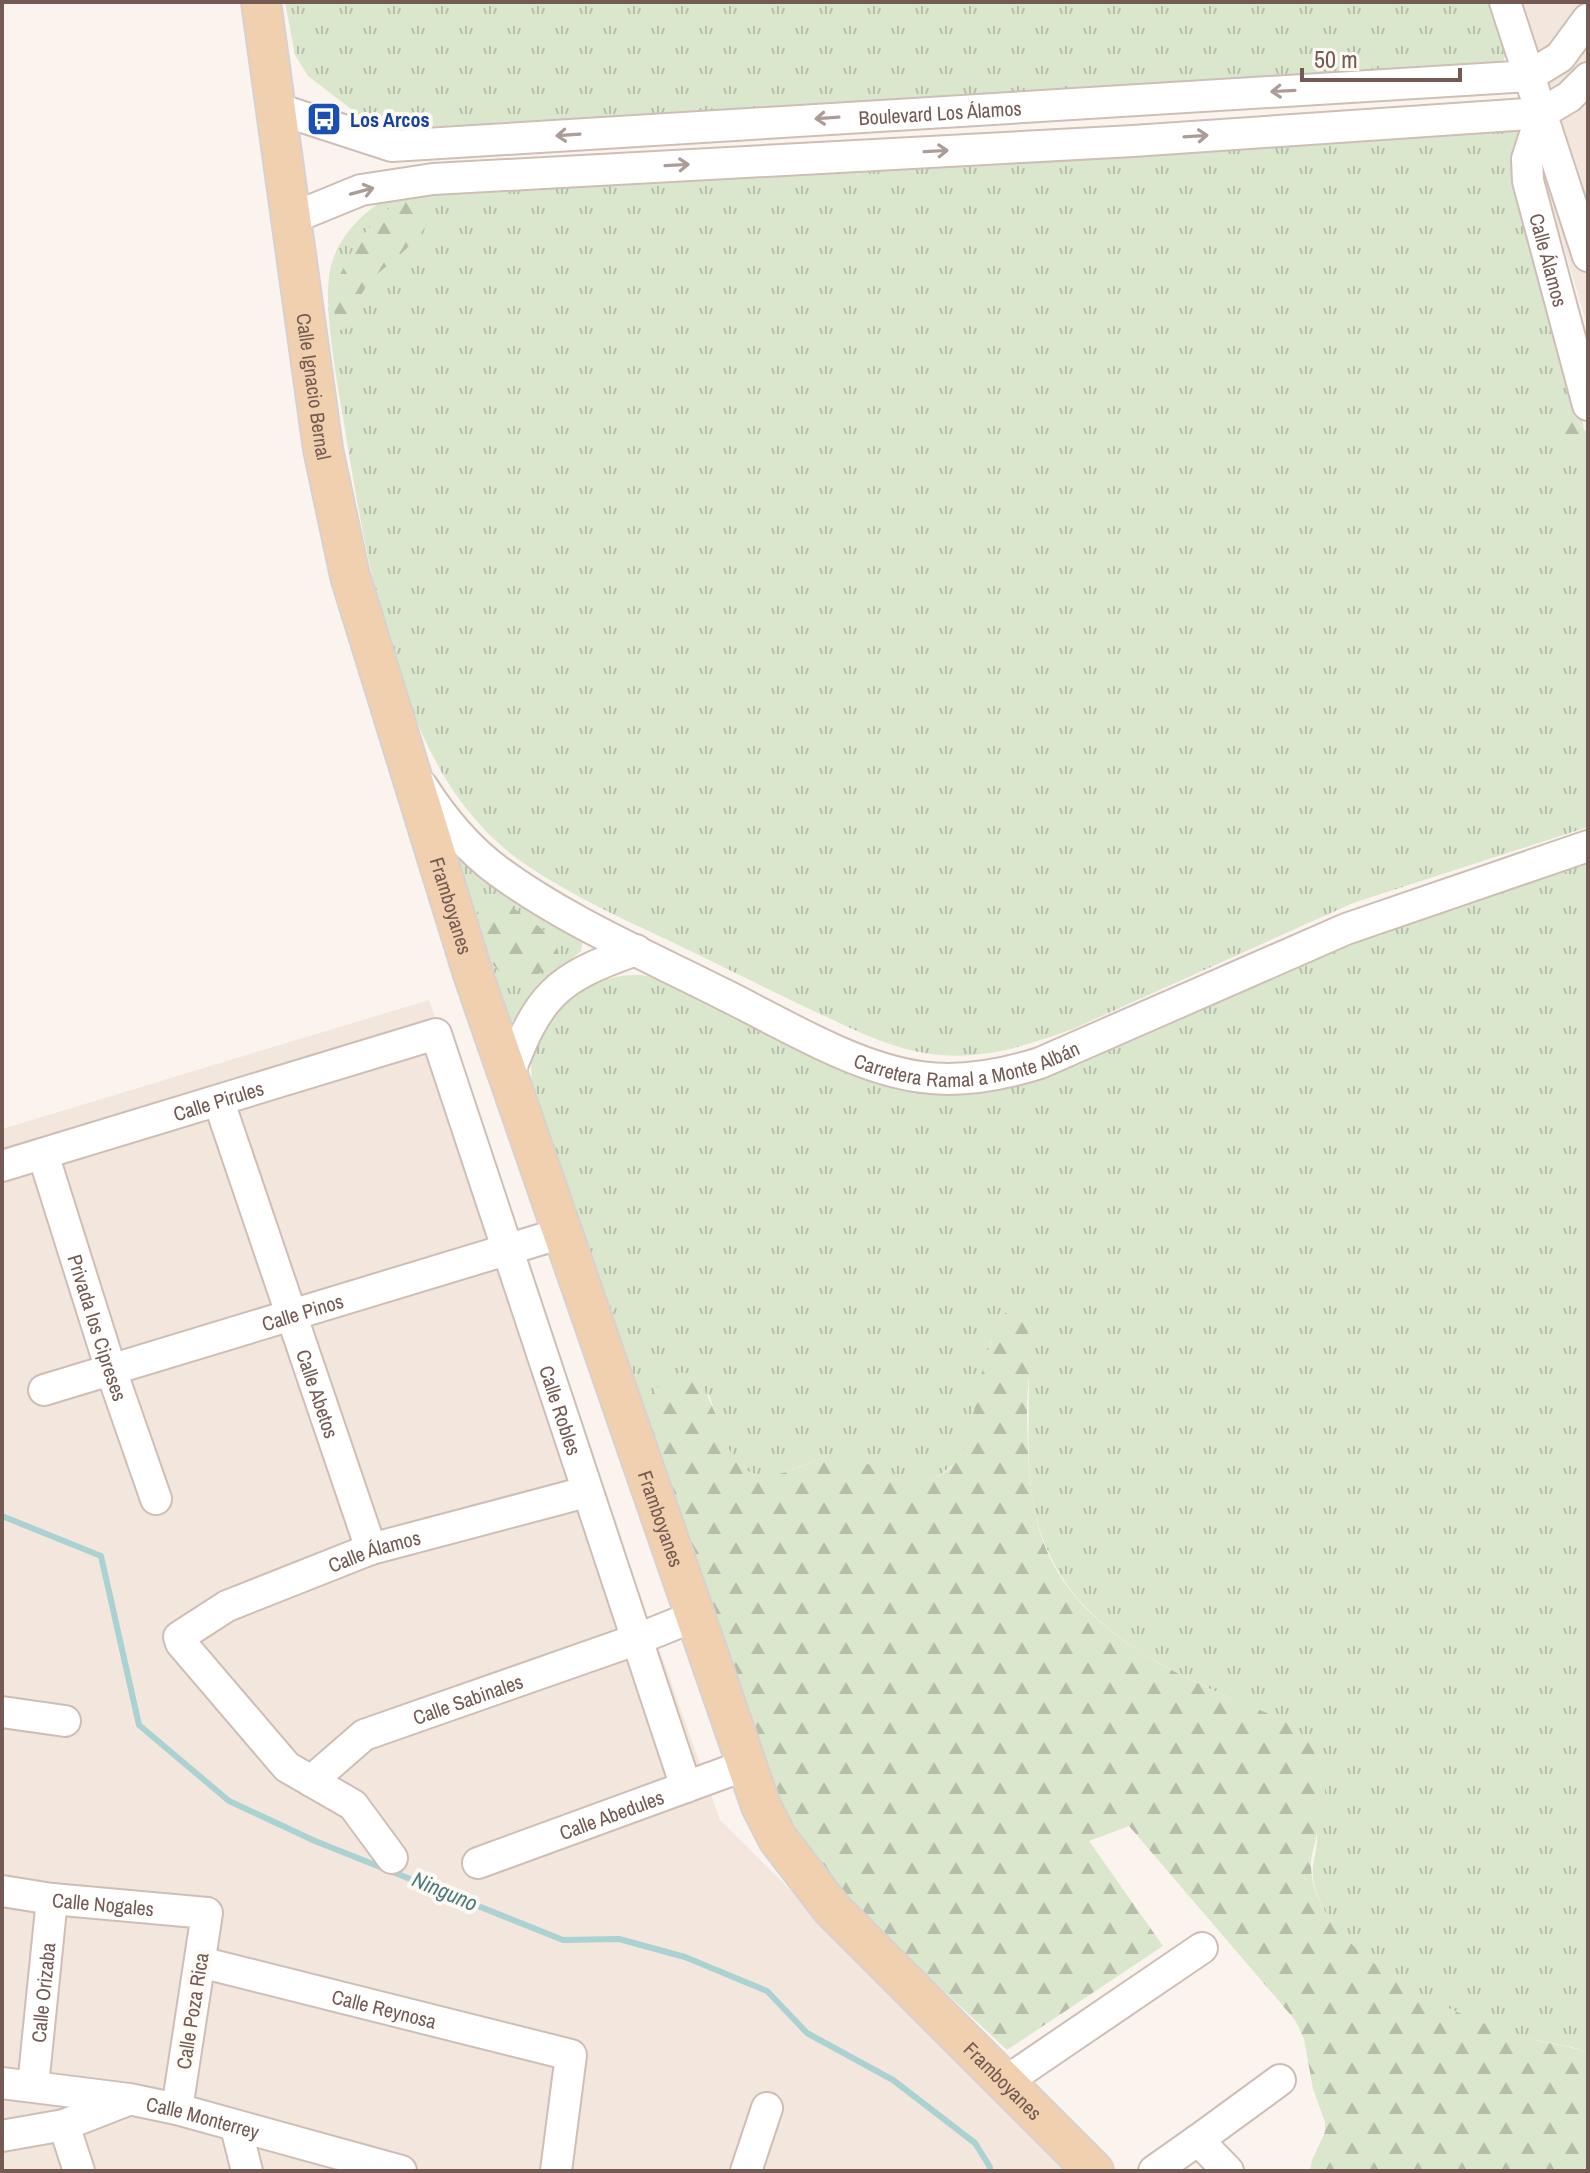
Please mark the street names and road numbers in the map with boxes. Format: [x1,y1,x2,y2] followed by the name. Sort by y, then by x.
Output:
[858,94,1022,131] street label: Boulevard Los Álamos
[1524,210,1575,310] street label: Calle Álamos
[291,311,338,462] street label: Calle Ignacio Bernal
[424,854,480,957] street label: Framboyanes
[850,1034,1083,1093] street label: Carretera Ramal a Monte Albán
[170,1074,267,1127] street label: Calle Pirules
[62,1251,134,1404] street label: Privada los Cipreses
[258,1287,346,1337] street label: Calle Pinos
[291,1346,346,1442] street label: Calle Abetos
[533,1362,588,1459] street label: Calle Robles
[632,1467,691,1570] street label: Framboyanes
[324,1523,423,1578] street label: Calle Álamos
[409,1667,526,1730] street label: Calle Sabinales
[555,1783,667,1846] street label: Calle Abedules
[51,1886,155,1922] street label: Calle Nogales
[24,1941,61,2044] street label: Calle Orizaba
[169,1951,215,2071] street label: Calle Poza Rica
[329,1982,439,2034] street label: Calle Reynosa
[958,2035,1048,2125] street label: Framboyanes
[144,2089,263,2145] street label: Calle Monterrey

